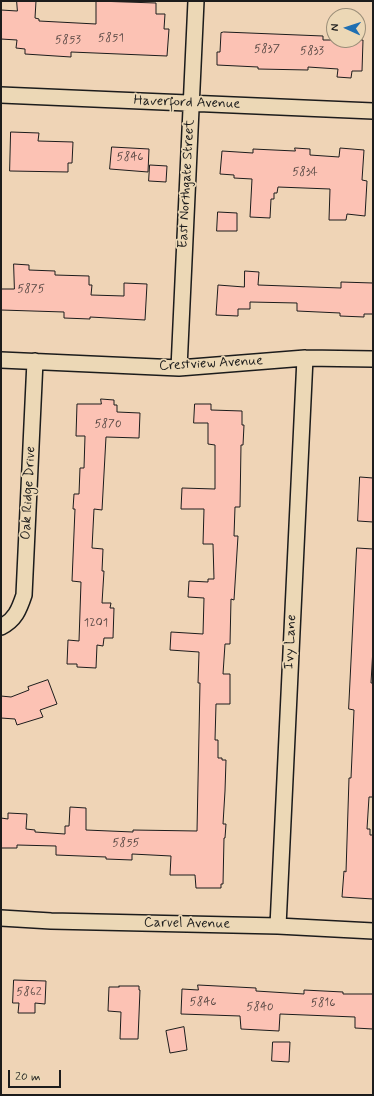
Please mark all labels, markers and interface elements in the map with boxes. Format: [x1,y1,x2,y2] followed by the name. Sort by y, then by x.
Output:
[326,8,366,48] north arrow
[328,23,342,31] text: N
[98,31,124,45] house number: 5851
[55,33,81,47] house number: 5853
[254,42,280,56] house number: 5837
[300,44,324,58] house number: 5833
[133,93,241,113] street label: Haverford Avenue
[175,119,199,249] street label: East Northgate Street
[117,150,143,164] house number: 5846
[292,165,318,179] house number: 5834
[17,282,45,296] house number: 5875
[159,353,263,375] street label: Crestview Avenue
[94,417,122,431] house number: 5870
[18,446,40,540] street label: Oak Ridge Drive
[281,614,301,670] street label: Ivy Lane
[84,616,108,630] house number: 1201
[112,836,140,850] house number: 5855
[144,915,230,933] street label: Carvel Avenue
[16,985,42,999] house number: 5862
[190,995,216,1009] house number: 5846
[311,996,335,1010] house number: 5816
[246,1000,274,1014] house number: 5840
[10,1062,63,1088] scale bar
[15,1069,41,1085] text: 20 m

